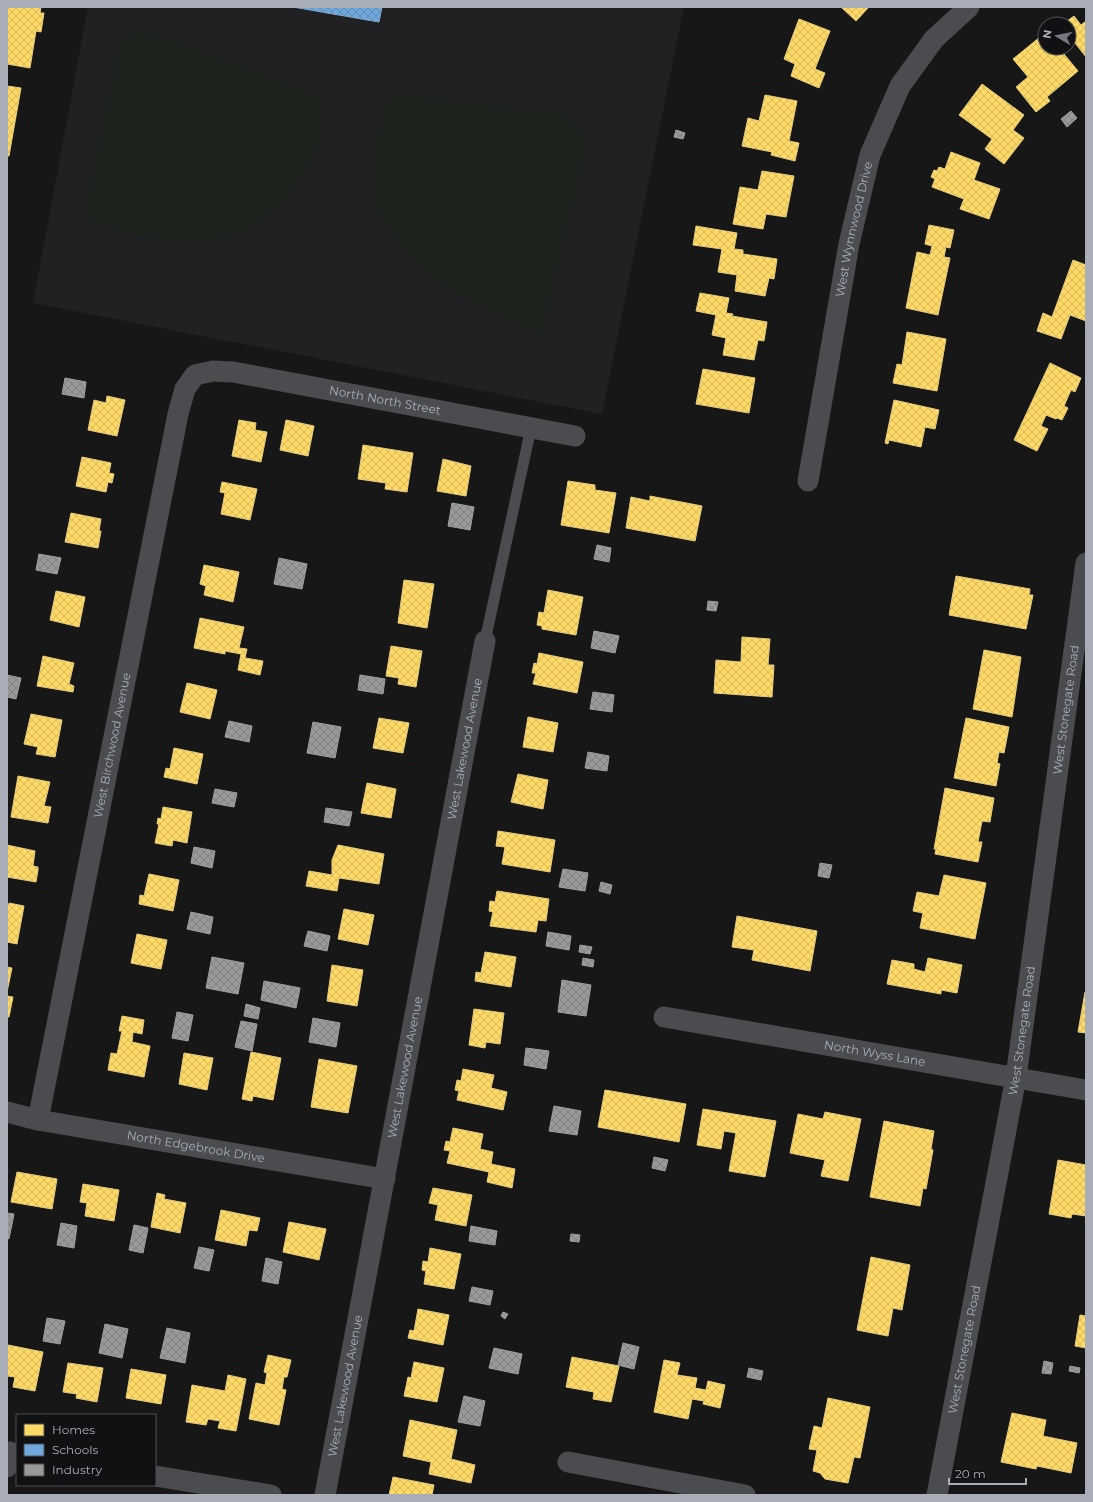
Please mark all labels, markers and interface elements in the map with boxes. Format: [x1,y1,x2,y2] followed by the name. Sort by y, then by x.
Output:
[1037,16,1077,56] north arrow
[1039,29,1055,40] text: N
[832,160,875,298] street label: West Wynnwood Drive
[328,382,442,418] street label: North North Street
[1049,644,1082,775] street label: West Stonegate Road
[90,671,134,819] street label: West Birchwood Avenue
[444,677,485,821] street label: West Lakewood Avenue
[1005,965,1038,1097] street label: West Stonegate Road
[384,995,425,1140] street label: West Lakewood Avenue
[823,1037,927,1069] street label: North Wyss Lane
[126,1127,266,1165] street label: North Edgebrook Drive
[944,1284,983,1415] street label: West Stonegate Road
[324,1314,366,1458] street label: West Lakewood Avenue
[16,1414,156,1486] legend
[52,1422,95,1437] text: Homes
[52,1442,98,1457] text: Schools
[949,1460,1026,1486] scale bar
[52,1462,102,1477] text: Industry
[955,1466,986,1481] text: 20 m

